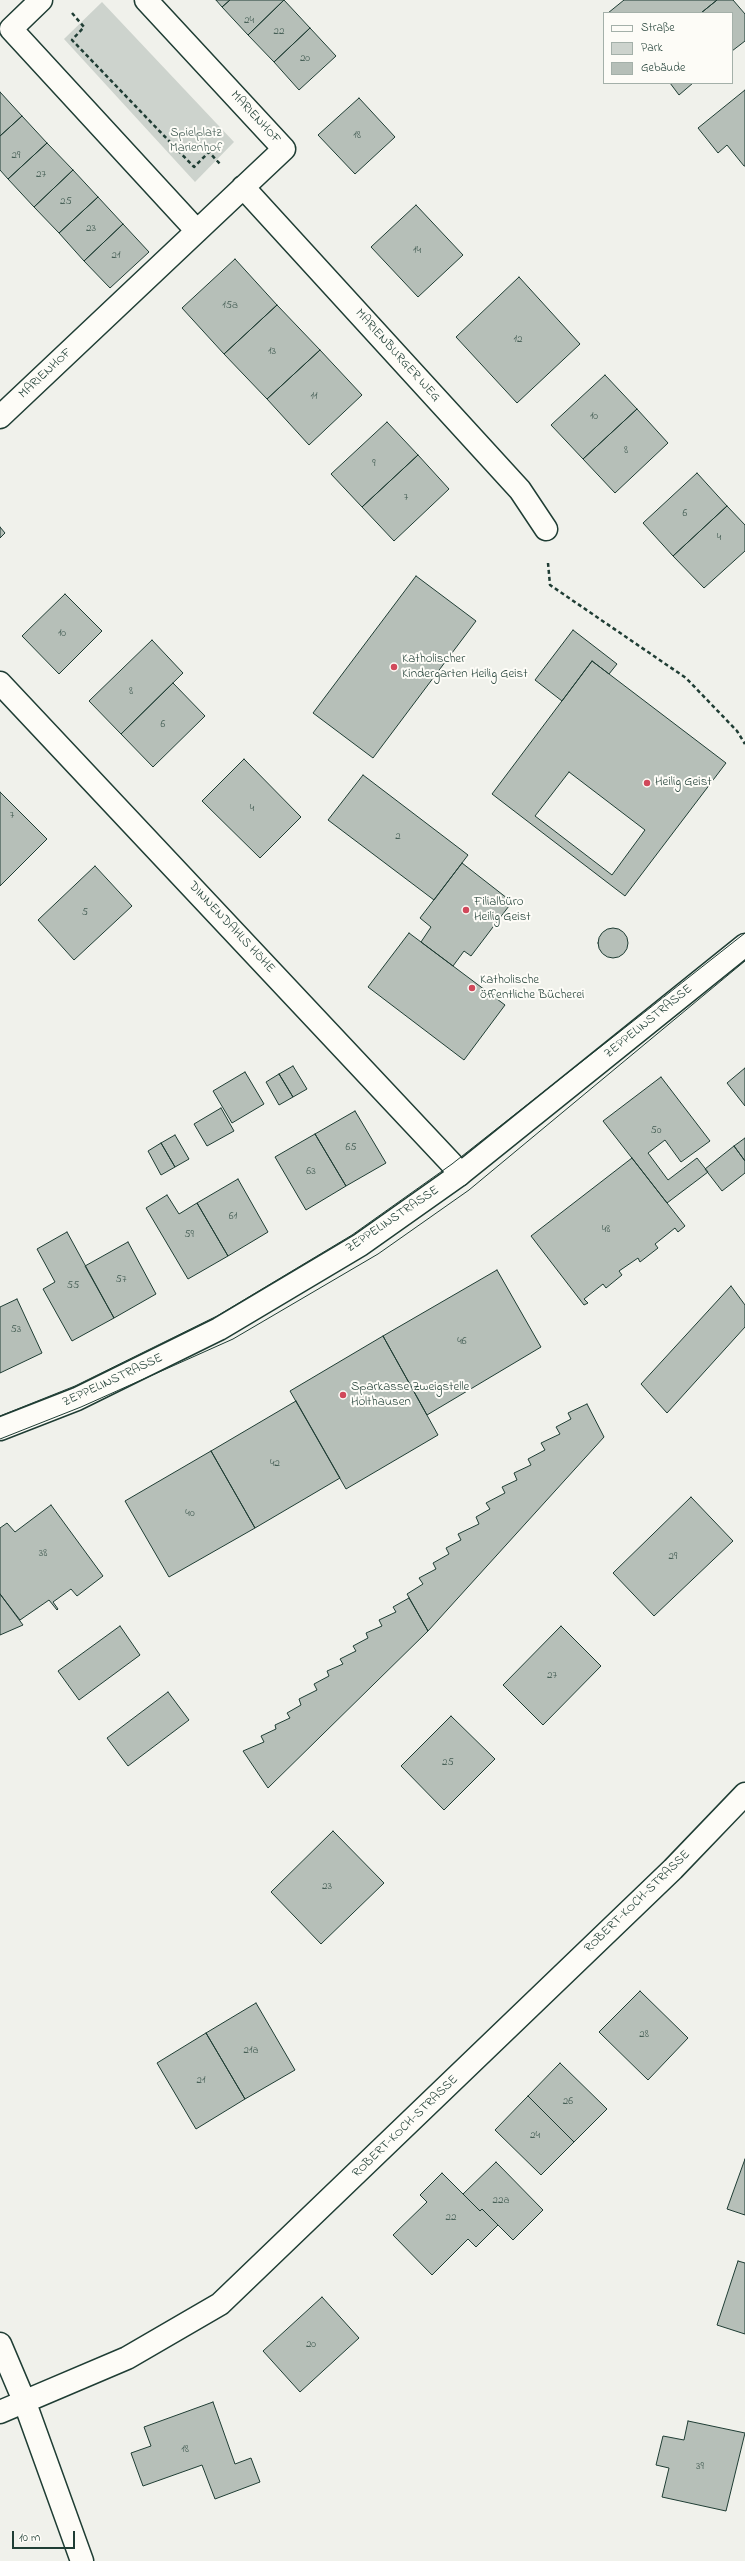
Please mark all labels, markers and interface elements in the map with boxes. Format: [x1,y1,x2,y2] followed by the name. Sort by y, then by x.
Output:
[603,12,733,84] legend
[244,14,254,28] house number: 24
[641,19,675,37] text: Straße
[274,25,284,39] house number: 22
[641,39,663,57] text: Park
[300,52,310,66] house number: 20
[641,59,685,77] text: Gebäude
[226,88,284,148] street label: MARIENHOF
[170,126,222,157] park label: Spielplatz Marienhof
[353,129,361,143] house number: 18
[12,149,20,163] house number: 29
[36,168,46,182] house number: 27
[60,195,72,209] house number: 25
[86,222,96,236] house number: 23
[413,244,421,258] house number: 14
[112,249,120,263] house number: 21
[222,299,238,313] house number: 15a
[351,306,443,406] street label: MARIENBURGER WEG
[514,333,522,347] house number: 12
[16,345,76,403] street label: MARIENHOF
[268,345,276,359] house number: 13
[311,390,317,404] house number: 11
[590,410,598,424] house number: 10
[624,444,628,458] house number: 8
[372,457,376,471] house number: 9
[404,491,408,505] house number: 7
[683,507,687,521] house number: 6
[717,531,721,545] house number: 4
[58,627,66,641] house number: 10
[402,652,528,683] place label: Katholischer Kindergarten Heilig Geist
[389,662,399,672] marker: Katholischer Kindergarten Heilig Geist
[129,685,133,699] house number: 8
[161,718,165,732] house number: 6
[655,775,712,791] place label: Heilig Geist
[642,778,652,788] marker: Heilig Geist
[250,802,254,816] house number: 4
[10,809,14,823] house number: 7
[395,830,401,844] house number: 2
[184,879,278,977] street label: DINNENDAHLS HÖHE
[474,895,531,926] place label: Filialbüro Heilig Geist
[461,905,471,915] marker: Filialbüro Heilig Geist
[82,906,88,920] house number: 5
[480,973,584,1004] place label: Katholische öffentliche Bücherei
[602,982,696,1062] street label: ZEPPELINSTRASSE
[467,983,477,993] marker: Katholische öffentliche Bücherei
[650,1124,662,1138] house number: 50
[345,1141,357,1155] house number: 65
[306,1165,316,1179] house number: 63
[344,1183,442,1257] street label: ZEPPELINSTRASSE
[229,1210,237,1224] house number: 61
[602,1223,610,1237] house number: 48
[184,1228,194,1242] house number: 59
[116,1273,126,1287] house number: 57
[67,1279,79,1293] house number: 55
[11,1323,21,1337] house number: 53
[457,1335,467,1349] house number: 46
[60,1351,166,1411] street label: ZEPPELINSTRASSE
[351,1380,469,1411] place label: Sparkasse Zweigstelle Holthausen
[338,1390,348,1400] marker: Sparkasse Zweigstelle Holthausen
[270,1457,280,1471] house number: 42
[185,1507,195,1521] house number: 40
[39,1547,47,1561] house number: 38
[669,1550,677,1564] house number: 29
[547,1669,557,1683] house number: 27
[442,1756,454,1770] house number: 25
[582,1847,694,1957] street label: ROBERT-KOCH-STRASSE
[322,1880,332,1894] house number: 23
[639,2028,649,2042] house number: 28
[244,2044,258,2058] house number: 21a
[350,2072,462,2182] street label: ROBERT-KOCH-STRASSE
[197,2074,205,2088] house number: 21
[563,2095,573,2109] house number: 26
[530,2129,540,2143] house number: 24
[493,2194,509,2208] house number: 22a
[446,2211,456,2225] house number: 22
[306,2338,316,2352] house number: 20
[181,2443,189,2457] house number: 18
[696,2460,704,2474] house number: 39
[14,2523,77,2549] scale bar
[19,2529,40,2547] text: 10 m

